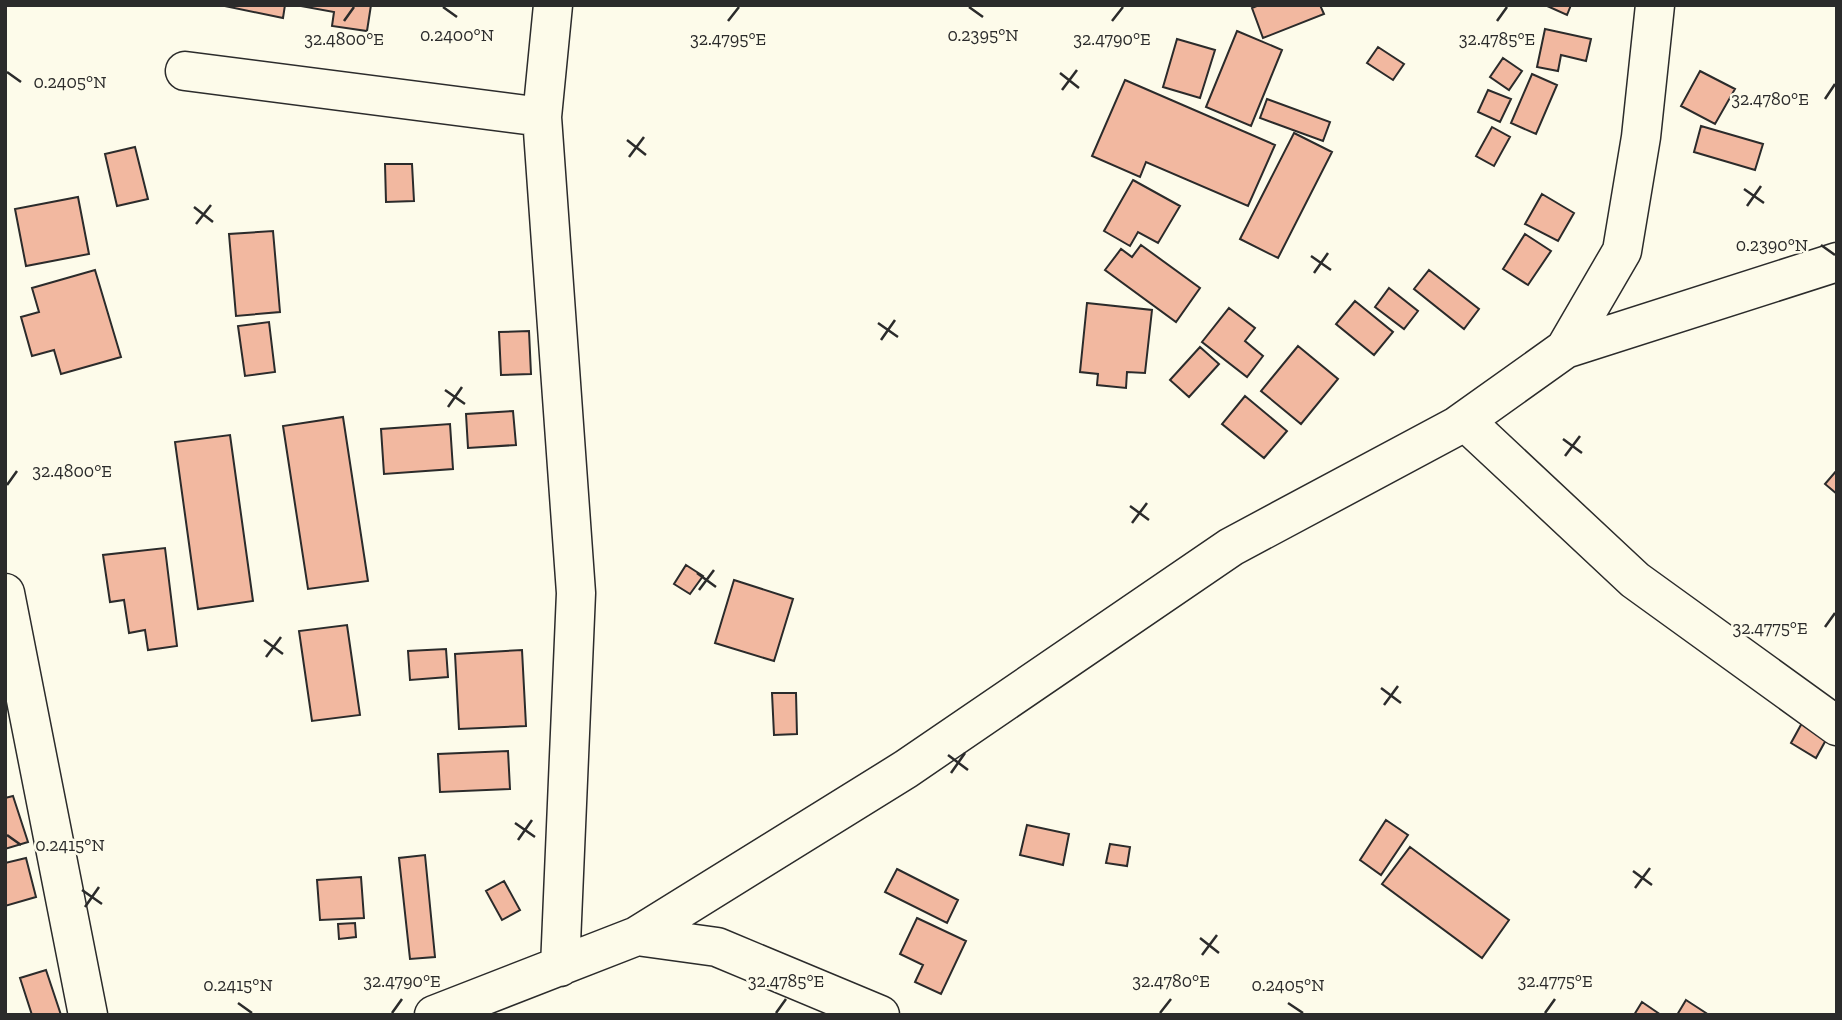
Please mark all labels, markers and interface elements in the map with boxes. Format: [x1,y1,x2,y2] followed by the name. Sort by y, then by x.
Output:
[420,24,494,46] text: 0.2400°N
[947,24,1019,46] text: 0.2395°N
[304,28,384,50] text: 32.4800°E
[690,28,766,50] text: 32.4795°E
[1073,28,1151,50] text: 32.4790°E
[1459,28,1535,50] text: 32.4785°E
[34,71,106,93] text: 0.2405°N
[1731,88,1809,110] text: 32.4780°E
[1736,234,1808,256] text: 0.2390°N
[32,460,112,482] text: 32.4800°E
[1732,617,1808,639] text: 32.4775°E
[35,834,105,856] text: 0.2415°N
[363,970,441,992] text: 32.4790°E
[748,970,824,992] text: 32.4785°E
[1132,970,1210,992] text: 32.4780°E
[1517,970,1593,992] text: 32.4775°E
[203,974,273,996] text: 0.2415°N
[1252,974,1324,996] text: 0.2405°N

